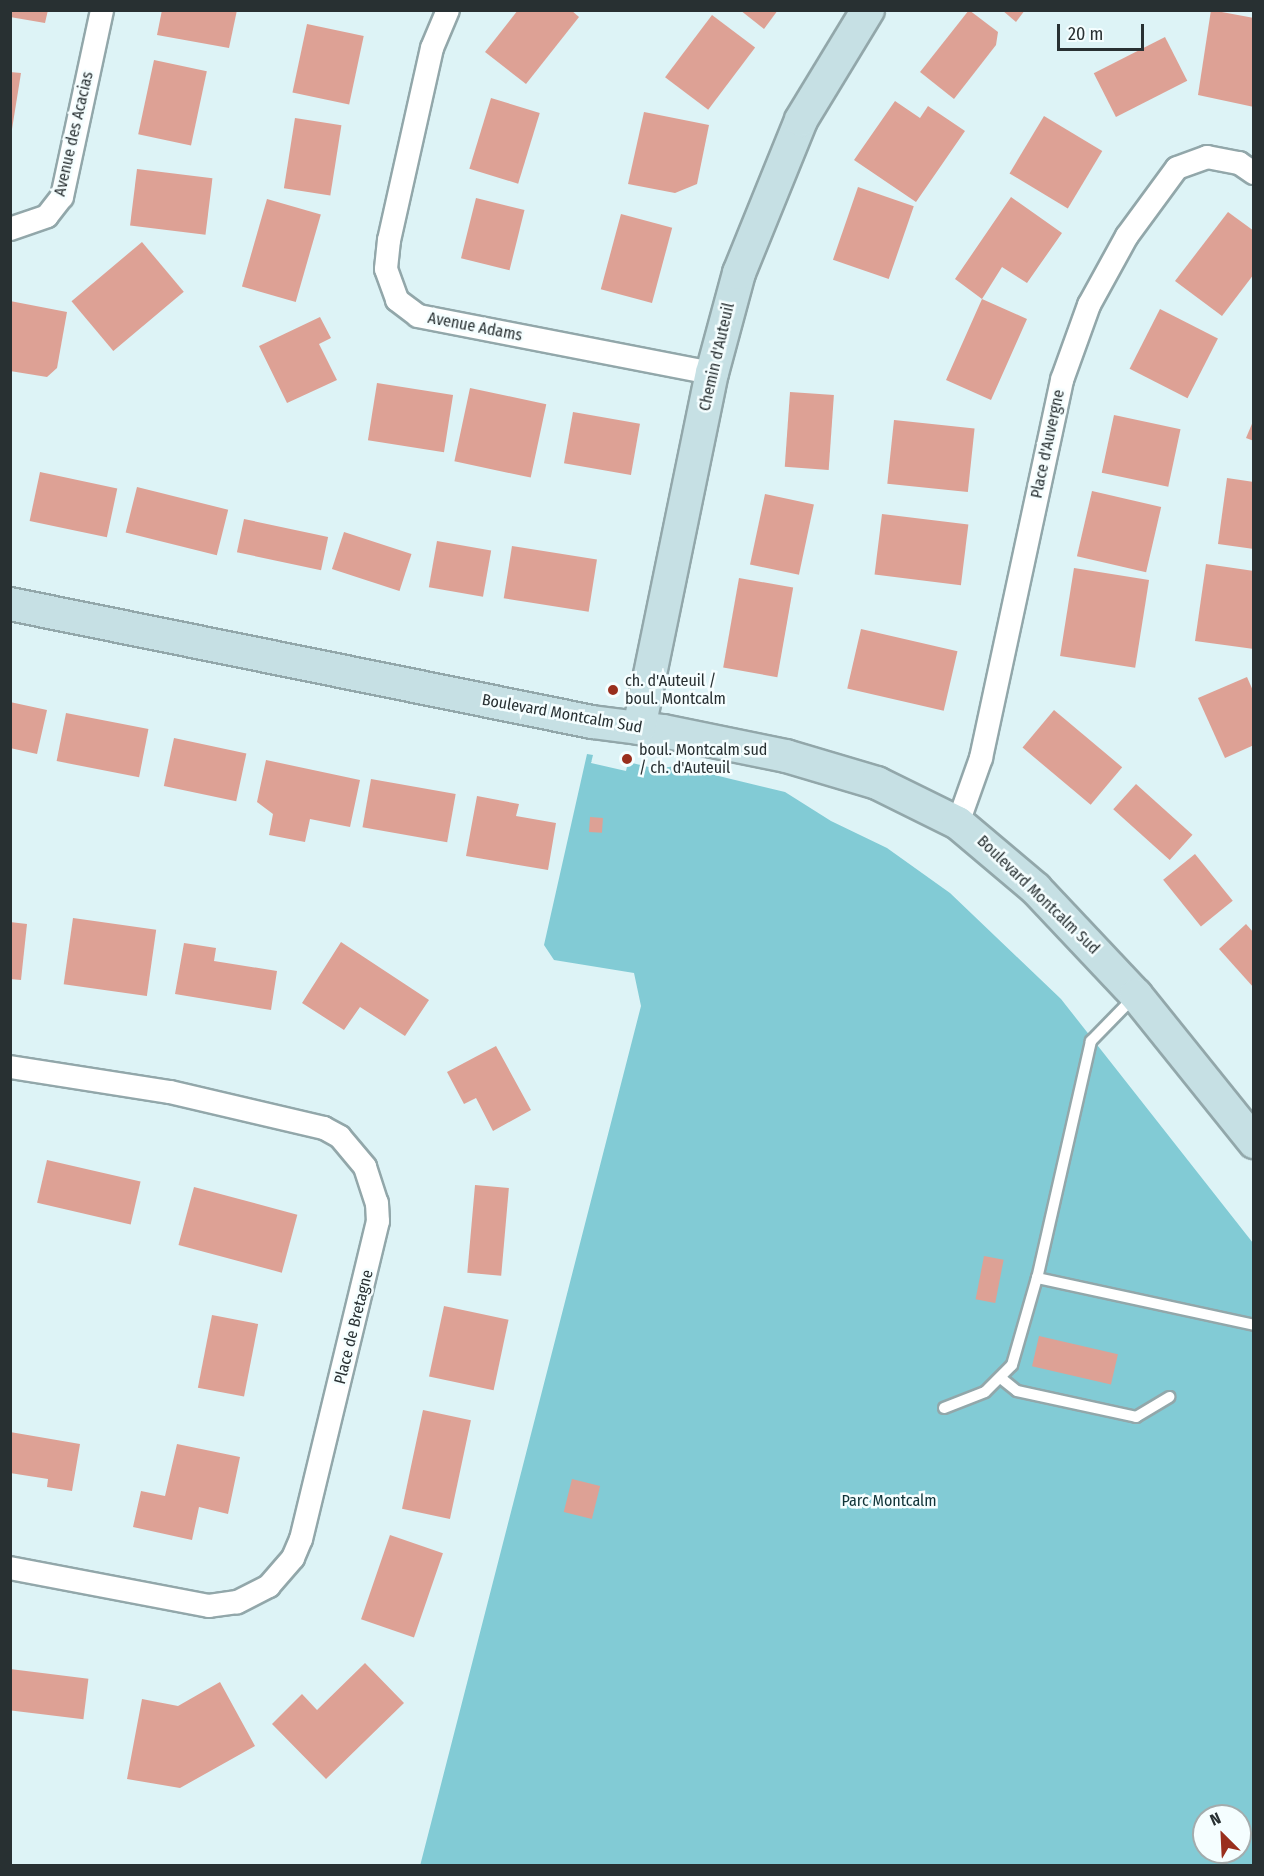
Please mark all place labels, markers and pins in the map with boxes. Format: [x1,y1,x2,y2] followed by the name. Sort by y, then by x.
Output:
[625,671,726,709] place label: ch. d'Auteuil / boul. Montcalm
[606,683,620,697] marker: ch. d'Auteuil / boul. Montcalm
[639,740,767,778] place label: boul. Montcalm sud / ch. d'Auteuil
[620,752,634,766] marker: boul. Montcalm sud / ch. d'Auteuil

